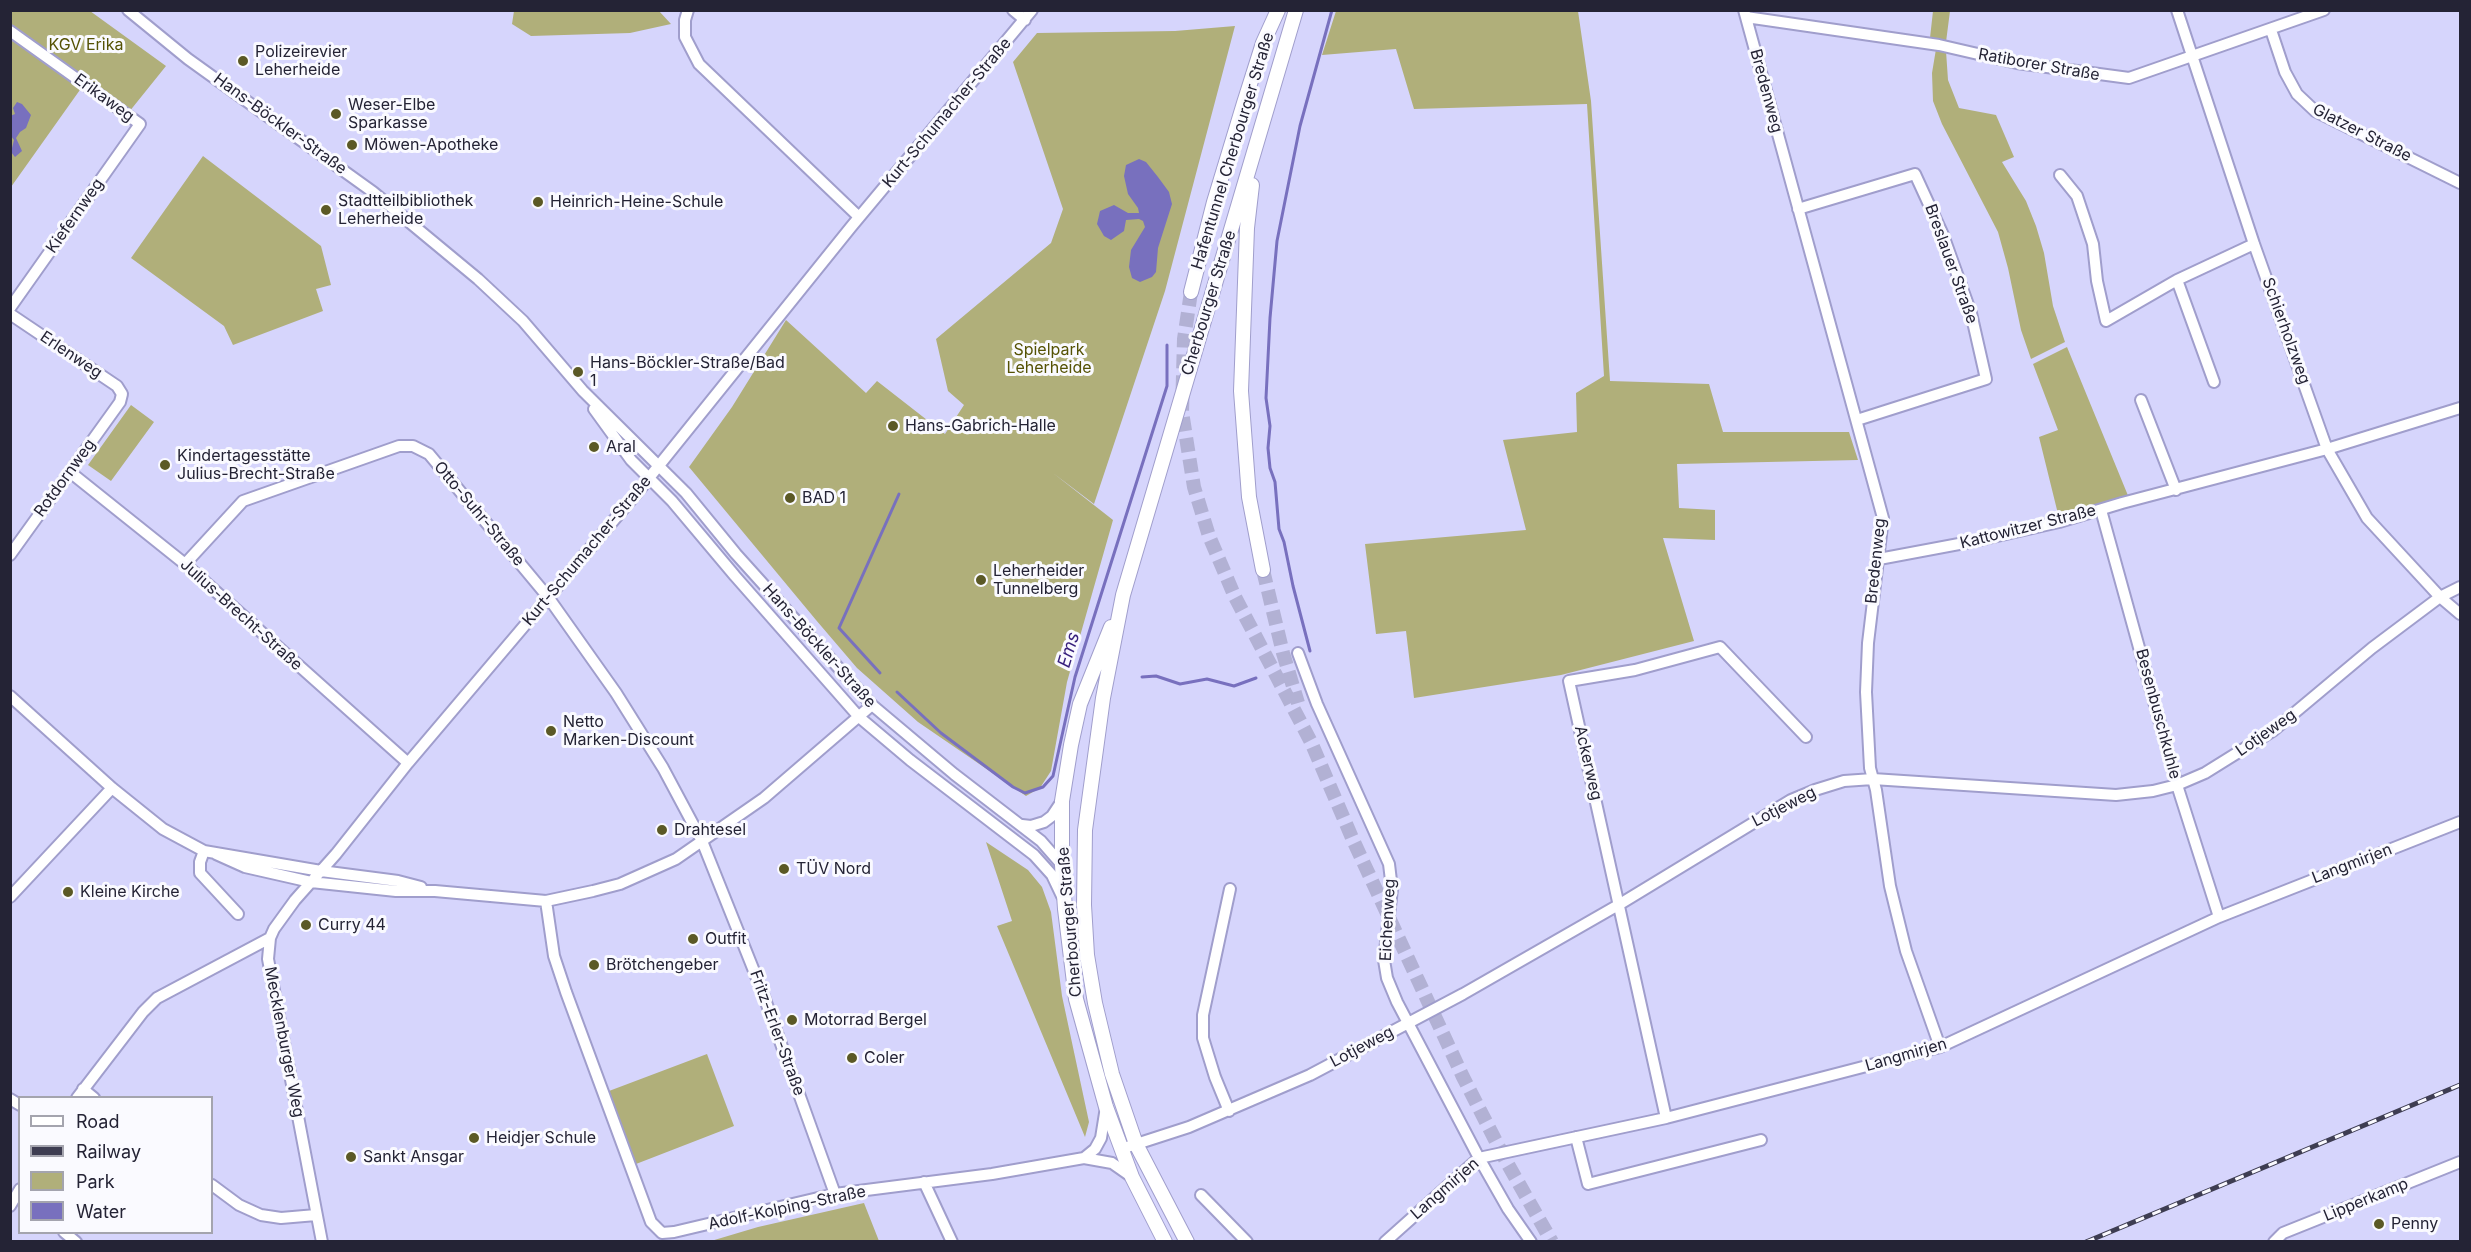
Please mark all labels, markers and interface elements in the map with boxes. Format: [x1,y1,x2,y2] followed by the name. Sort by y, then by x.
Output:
[1188,30,1278,272] street label: Hafentunnel Cherbourger Straße
[879,34,1015,192] street label: Kurt-Schumacher-Straße
[49,35,123,55] park label: KGV Erika
[255,42,347,80] place label: Polizeirevier Leherheide
[1977,45,2101,85] street label: Ratiborer Straße
[1746,47,1786,135] street label: Bredenweg
[236,54,250,68] marker: Polizeirevier Leherheide
[210,69,350,179] street label: Hans-Böckler-Straße
[70,70,138,126] street label: Erikaweg
[348,95,435,133] place label: Weser-Elbe Sparkasse
[2309,100,2415,166] street label: Glatzer Straße
[329,107,343,121] marker: Weser-Elbe Sparkasse
[364,135,498,155] place label: Möwen-Apotheke
[345,138,359,152] marker: Möwen-Apotheke
[42,175,108,257] street label: Kiefernweg
[338,191,473,229] place label: Stadtteilbibliothek Leherheide
[550,192,723,212] place label: Heinrich-Heine-Schule
[531,195,545,209] marker: Heinrich-Heine-Schule
[1920,202,1982,326] street label: Breslauer Straße
[319,203,333,217] marker: Stadtteilbibliothek Leherheide
[1178,228,1240,378] street label: Cherbourger Straße
[2258,275,2314,387] street label: Schierholzweg
[36,327,106,383] street label: Erlenweg
[1006,340,1092,378] park label: Spielpark Leherheide
[590,353,785,391] place label: Hans-Böckler-Straße/Bad 1
[571,365,585,379] marker: Hans-Böckler-Straße/Bad 1
[905,416,1056,436] place label: Hans-Gabrich-Halle
[886,419,900,433] marker: Hans-Gabrich-Halle
[30,435,100,521] street label: Rotdornweg
[606,437,636,457] place label: Aral
[587,440,601,454] marker: Aral
[177,446,335,484] place label: Kindertagesstätte Julius-Brecht-Straße
[158,458,172,472] marker: Kindertagesstätte Julius-Brecht-Straße
[430,458,528,570] street label: Otto-Suhr-Straße
[519,472,655,630] street label: Kurt-Schumacher-Straße
[802,488,846,508] place label: BAD 1
[783,491,797,505] marker: BAD 1
[1958,501,2098,553] street label: Kattowitzer Straße
[1862,517,1890,605] street label: Bredenweg
[176,555,306,675] street label: Julius-Brecht-Straße
[993,561,1084,599] place label: Leherheider Tunnelberg
[974,573,988,587] marker: Leherheider Tunnelberg
[758,580,880,712] street label: Hans-Böckler-Straße
[1053,630,1085,670] water label: Ems
[2131,647,2185,781] street label: Besenbuschkuhle
[2232,705,2300,761] street label: Lotjeweg
[563,712,694,750] place label: Netto Marken-Discount
[544,724,558,738] marker: Netto Marken-Discount
[1570,724,1606,802] street label: Ackerweg
[1749,783,1819,831] street label: Lotjeweg
[674,820,746,840] place label: Drahtesel
[655,823,669,837] marker: Drahtesel
[2309,840,2395,888] street label: Langmirjen
[1054,846,1086,998] street label: Cherbourger Straße
[796,859,871,879] place label: TÜV Nord
[777,862,791,876] marker: TÜV Nord
[1376,878,1400,962] street label: Eichenweg
[80,882,180,902] place label: Kleine Kirche
[61,885,75,899] marker: Kleine Kirche
[318,915,386,935] place label: Curry 44
[299,918,313,932] marker: Curry 44
[705,929,747,949] place label: Outfit
[686,932,700,946] marker: Outfit
[606,955,719,975] place label: Brötchengeber
[587,958,601,972] marker: Brötchengeber
[260,965,308,1119] street label: Mecklenburger Weg
[745,968,809,1098] street label: Fritz-Erler-Straße
[804,1010,927,1030] place label: Motorrad Bergel
[785,1013,799,1027] marker: Motorrad Bergel
[1327,1022,1397,1072] street label: Lotjeweg
[1863,1034,1949,1076] street label: Langmirjen
[864,1048,905,1068] place label: Coler
[845,1051,859,1065] marker: Coler
[18,1096,213,1234] legend
[76,1111,119,1132] text: Road
[486,1128,596,1148] place label: Heidjer Schule
[467,1131,481,1145] marker: Heidjer Schule
[76,1141,141,1162] text: Railway
[363,1147,464,1167] place label: Sankt Ansgar
[344,1150,358,1164] marker: Sankt Ansgar
[1407,1154,1483,1224] street label: Langmirjen
[76,1171,115,1192] text: Park
[2321,1174,2411,1226] street label: Lipperkamp
[706,1182,868,1234] street label: Adolf-Kolping-Straße
[76,1201,126,1222] text: Water
[2391,1214,2438,1234] place label: Penny
[2372,1217,2386,1231] marker: Penny

